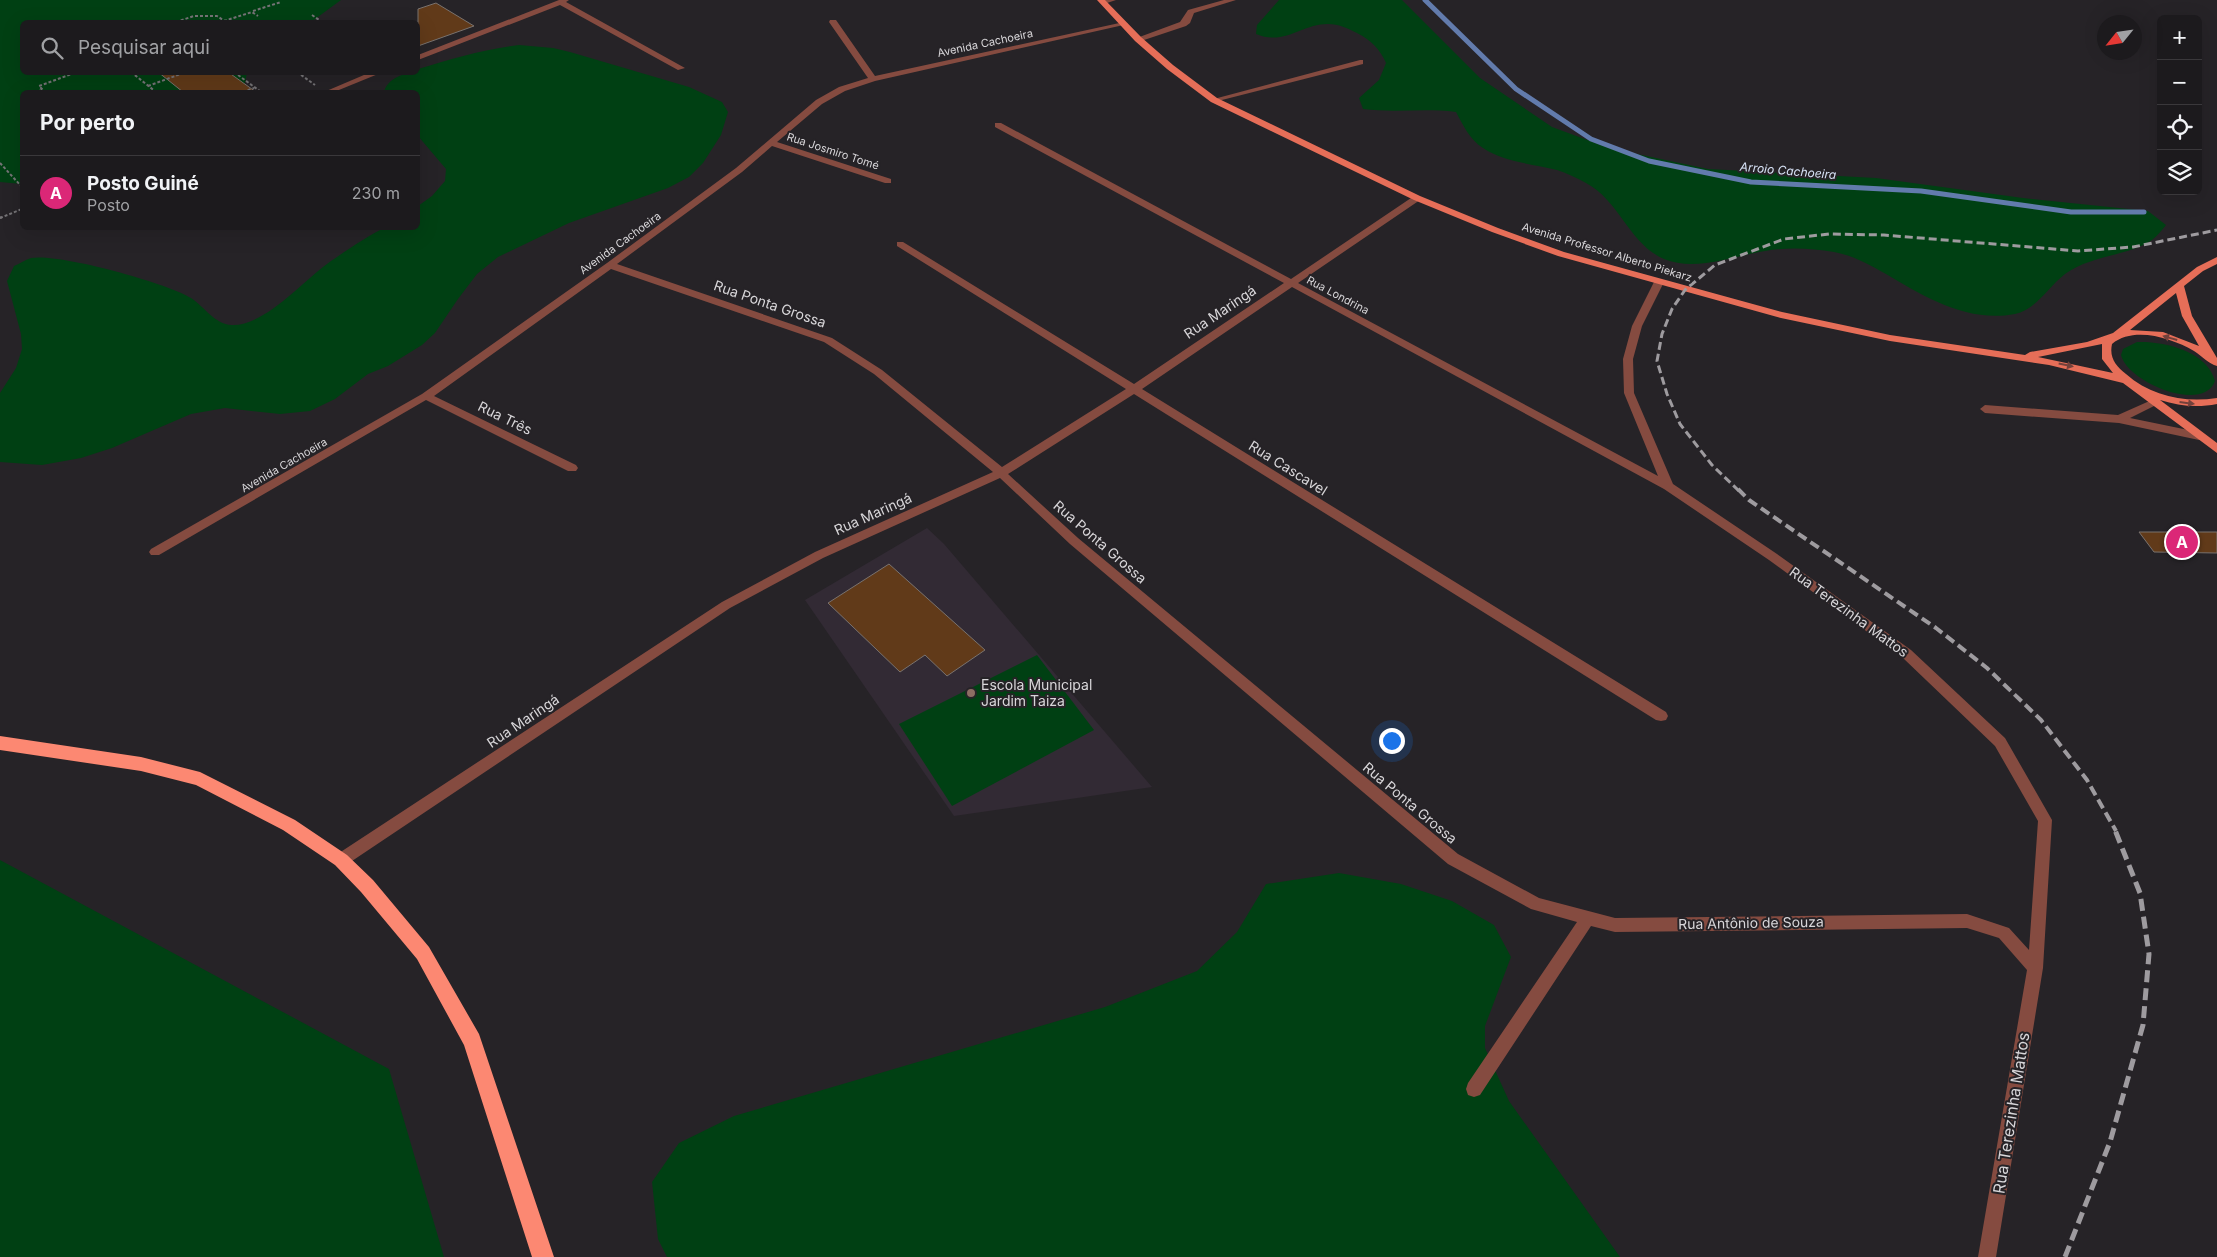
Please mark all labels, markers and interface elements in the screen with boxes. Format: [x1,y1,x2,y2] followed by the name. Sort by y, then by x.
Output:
[2097,15,2142,60] north arrow
[2157,15,2202,195] map controls
[2157,15,2202,60] button: +
[20,20,420,75] search box
[936,26,1034,60] street label: Avenida Cachoeira
[38,34,66,62] icon: search
[78,36,210,59] text: Pesquisar aqui
[2157,60,2202,105] button: −
[2157,105,2202,150] button: locate
[40,110,135,135] text: Por perto
[785,129,881,173] street label: Rua Josmiro Tomé
[2157,150,2202,195] button: layers
[1738,159,1837,182] water label: Arroio Cachoeira
[87,172,199,195] text: Posto Guiné
[50,183,62,203] text: A
[352,183,400,203] text: 230 m
[87,195,130,215] text: Posto
[576,209,664,277] street label: Avenida Cachoeira
[1520,219,1694,285] street label: Avenida Professor Alberto Piekarz
[1304,273,1372,317] street label: Rua Londrina
[712,276,829,331] street label: Rua Ponta Grossa
[1180,281,1259,342] street label: Rua Maringá
[2162,334,2177,342] one-way arrow
[2058,361,2073,369] one-way arrow
[475,397,535,438] street label: Rua Três
[2179,399,2195,407] one-way arrow
[238,435,330,495] street label: Avenida Cachoeira
[1246,437,1331,499] street label: Rua Cascavel
[831,489,914,538] street label: Rua Maringá
[1050,497,1150,587] street label: Rua Ponta Grossa
[2166,523,2198,561] pin: A
[1787,563,1912,660] street label: Rua Terezinha Mattos
[981,676,1092,709] place label: Escola Municipal Jardim Taiza
[965,687,977,699] marker: Escola Municipal Jardim Taiza
[483,690,562,751] street label: Rua Maringá
[1379,728,1405,754] your location
[1360,758,1461,847] street label: Rua Ponta Grossa
[1678,913,1824,932] street label: Rua Antônio de Souza
[1988,1031,2034,1195] street label: Rua Terezinha Mattos

